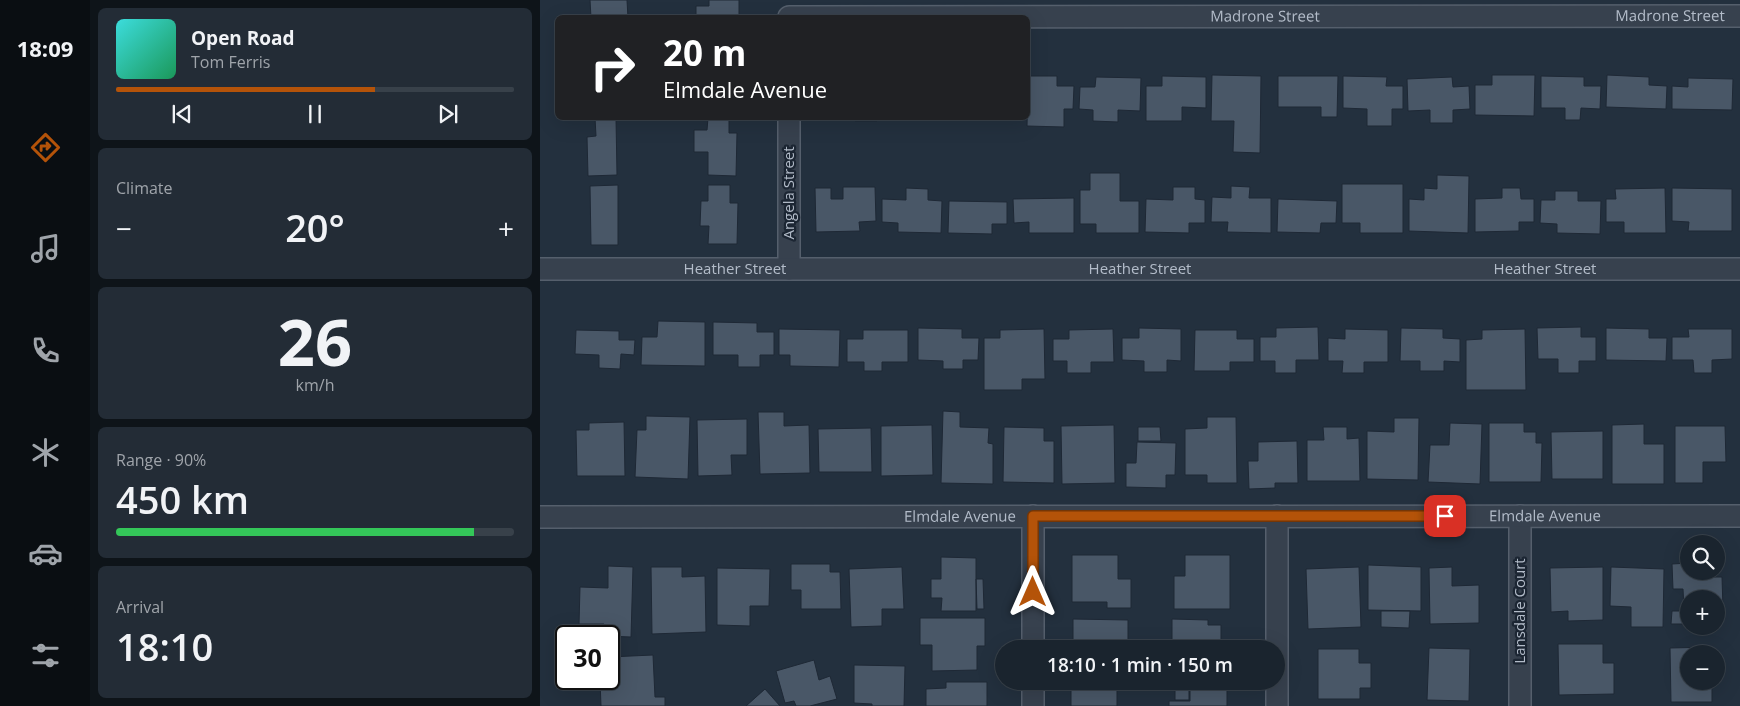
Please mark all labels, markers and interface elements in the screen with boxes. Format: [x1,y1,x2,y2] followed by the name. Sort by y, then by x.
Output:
[1210,5,1320,26] street label: Madrone Street
[1615,5,1725,25] street label: Madrone Street
[191,25,295,51] text: Open Road
[663,29,746,76] text: 20 m
[17,33,73,63] text: 18:09
[580,35,645,100] icon: right
[191,51,270,73] text: Tom Ferris
[663,74,827,104] text: Elmdale Avenue
[168,100,196,128] icon: previous
[301,100,329,128] icon: pause
[434,100,462,128] icon: next
[28,130,63,165] icon: directions
[778,146,798,240] street label: Angela Street
[116,177,173,199] text: Climate
[285,201,345,253] text: 20°
[116,209,132,247] text: −
[498,209,514,247] text: +
[28,231,63,266] icon: music
[684,258,786,278] street label: Heather Street
[1089,258,1191,278] street label: Heather Street
[1494,258,1596,278] street label: Heather Street
[278,297,352,385] text: 26
[28,333,63,368] icon: phone
[296,374,334,396] text: km/h
[28,435,63,470] icon: climate
[116,449,206,471] text: Range · 90%
[116,473,249,525] text: 450 km
[1424,495,1466,537] pin
[1431,502,1459,530] icon: arrive
[1489,505,1601,525] street label: Elmdale Avenue
[904,506,1016,526] street label: Elmdale Avenue
[1680,535,1725,690] map controls
[1680,535,1725,580] button: search
[28,536,63,571] icon: car
[1509,558,1529,664] street label: Lansdale Court
[1006,565,1058,617] position arrow
[1680,590,1725,635] button: +
[116,596,164,618] text: Arrival
[116,620,213,672] text: 18:10
[555,625,620,690] speed limit sign: 30
[28,638,63,673] icon: filters
[1680,645,1725,690] button: −
[1047,652,1233,678] text: 18:10 · 1 min · 150 m

